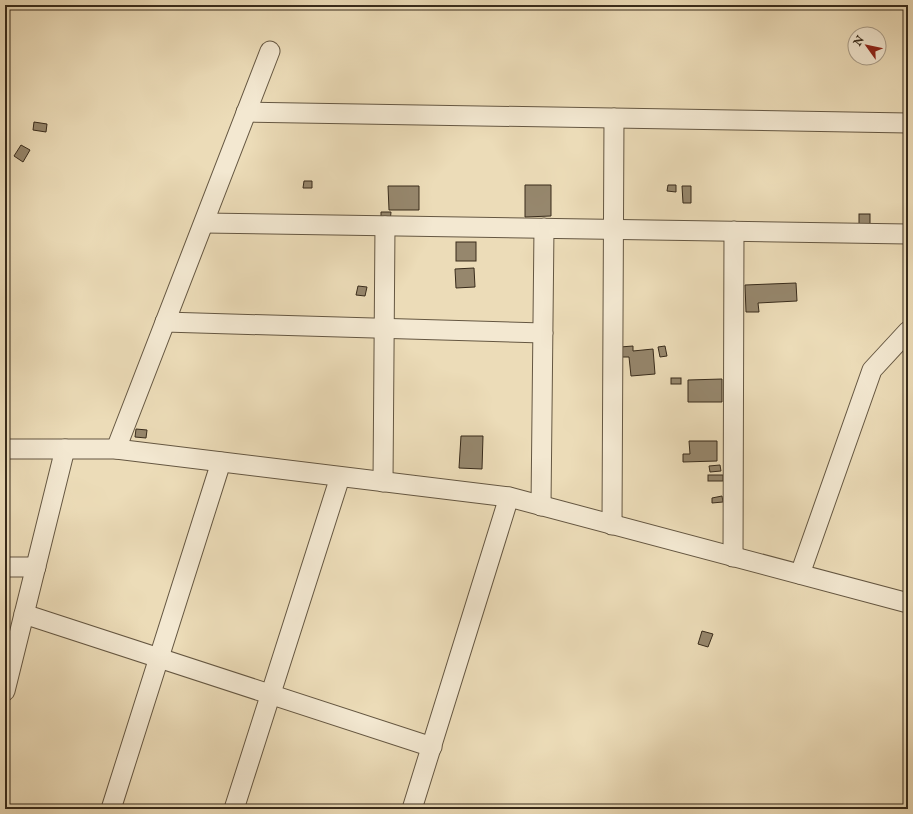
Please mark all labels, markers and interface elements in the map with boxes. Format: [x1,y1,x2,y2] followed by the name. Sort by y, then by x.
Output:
[847,26,887,66] north arrow
[850,33,868,50] text: N

